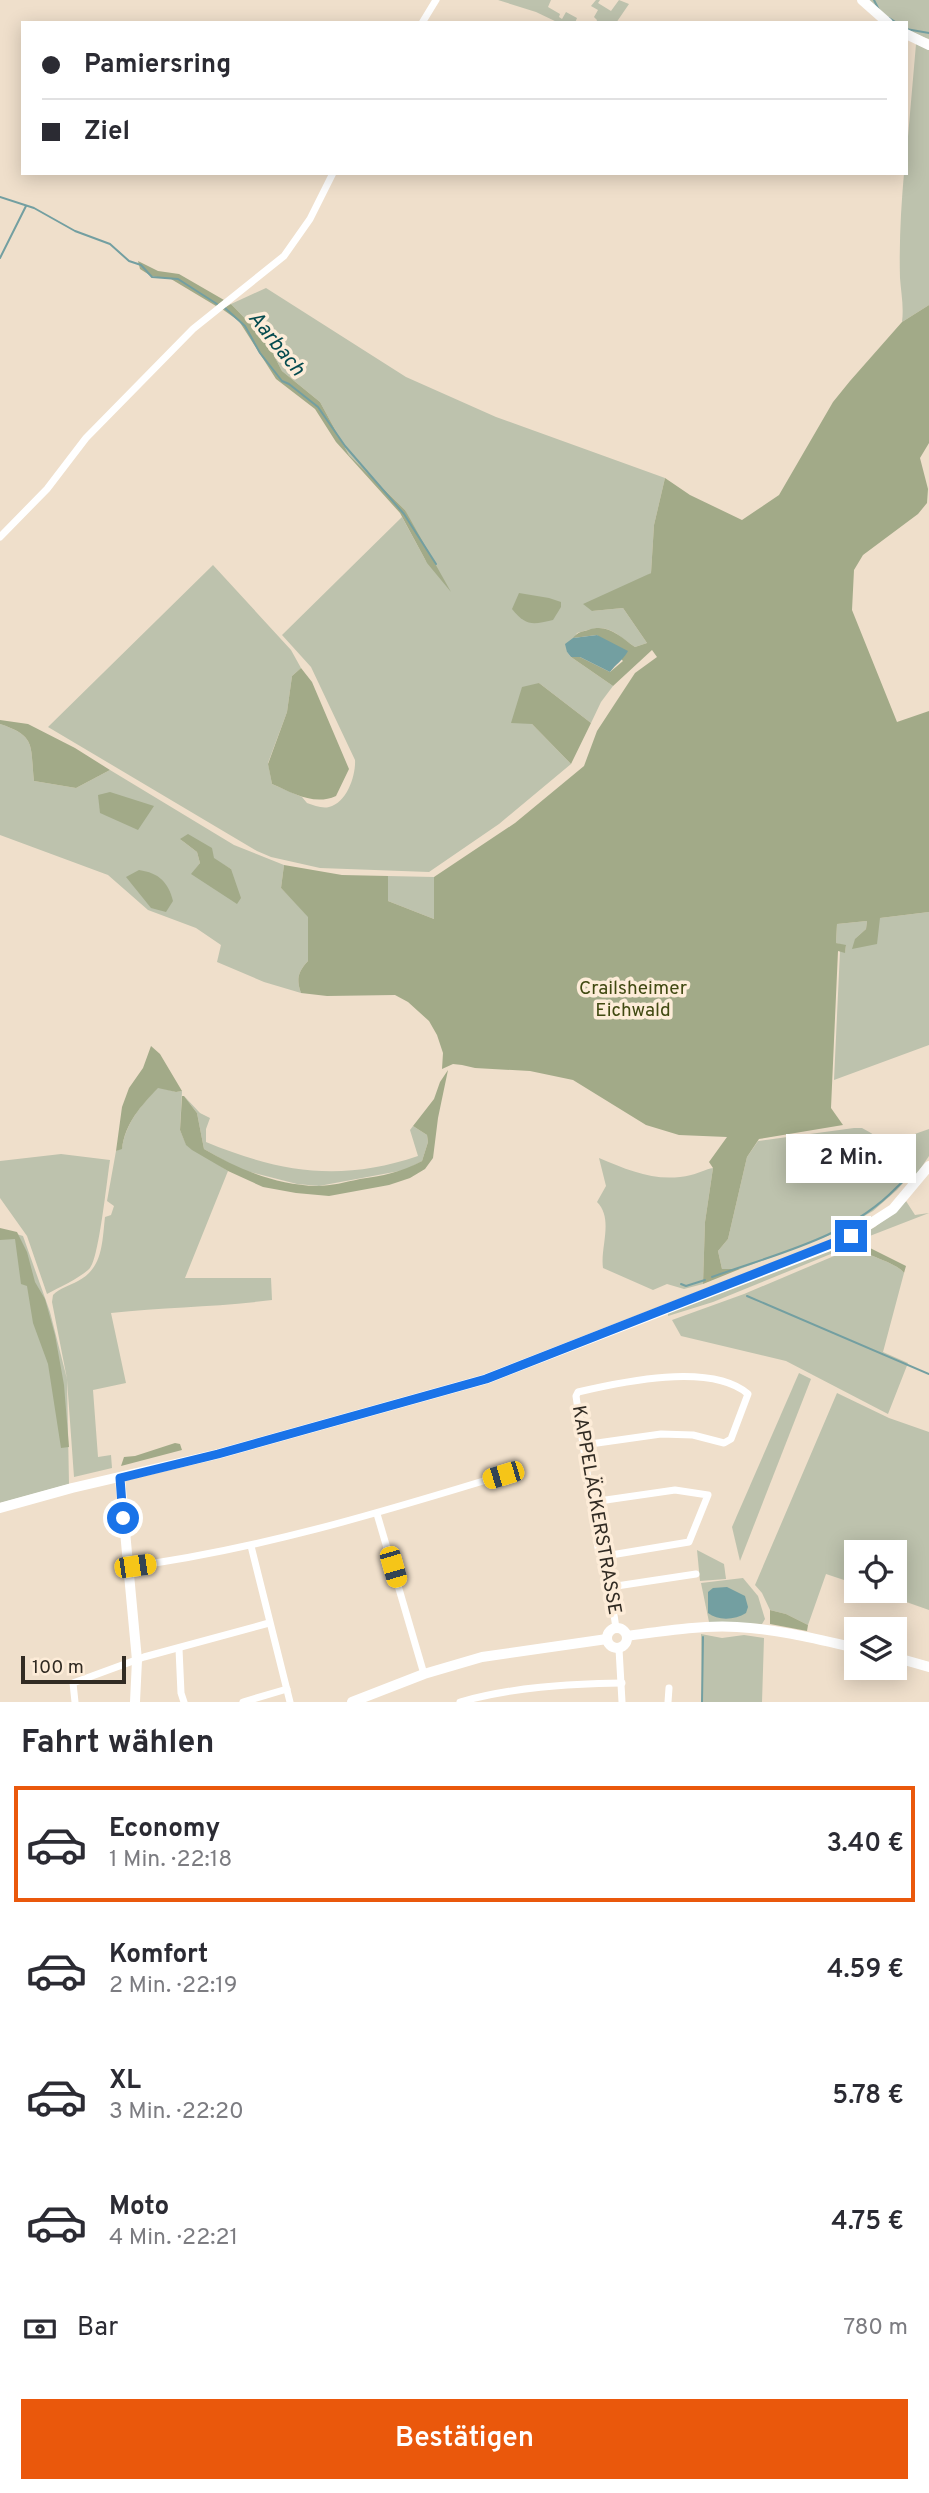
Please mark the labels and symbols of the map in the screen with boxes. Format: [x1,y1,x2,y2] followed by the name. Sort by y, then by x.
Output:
[242,306,311,383] water label: Aarbach
[579,977,688,1023] park label: Crailsheimer Eichwald
[786,1134,916,1184] callout: 2 Min.
[835,1220,867,1252] route end
[566,1403,627,1617] street label: KAPPELÄCKERSTRASSE
[480,1459,527,1491] car
[107,1502,139,1534] route start
[378,1544,409,1590] car
[113,1553,158,1579] car
[21,1653,126,1685] scale bar

